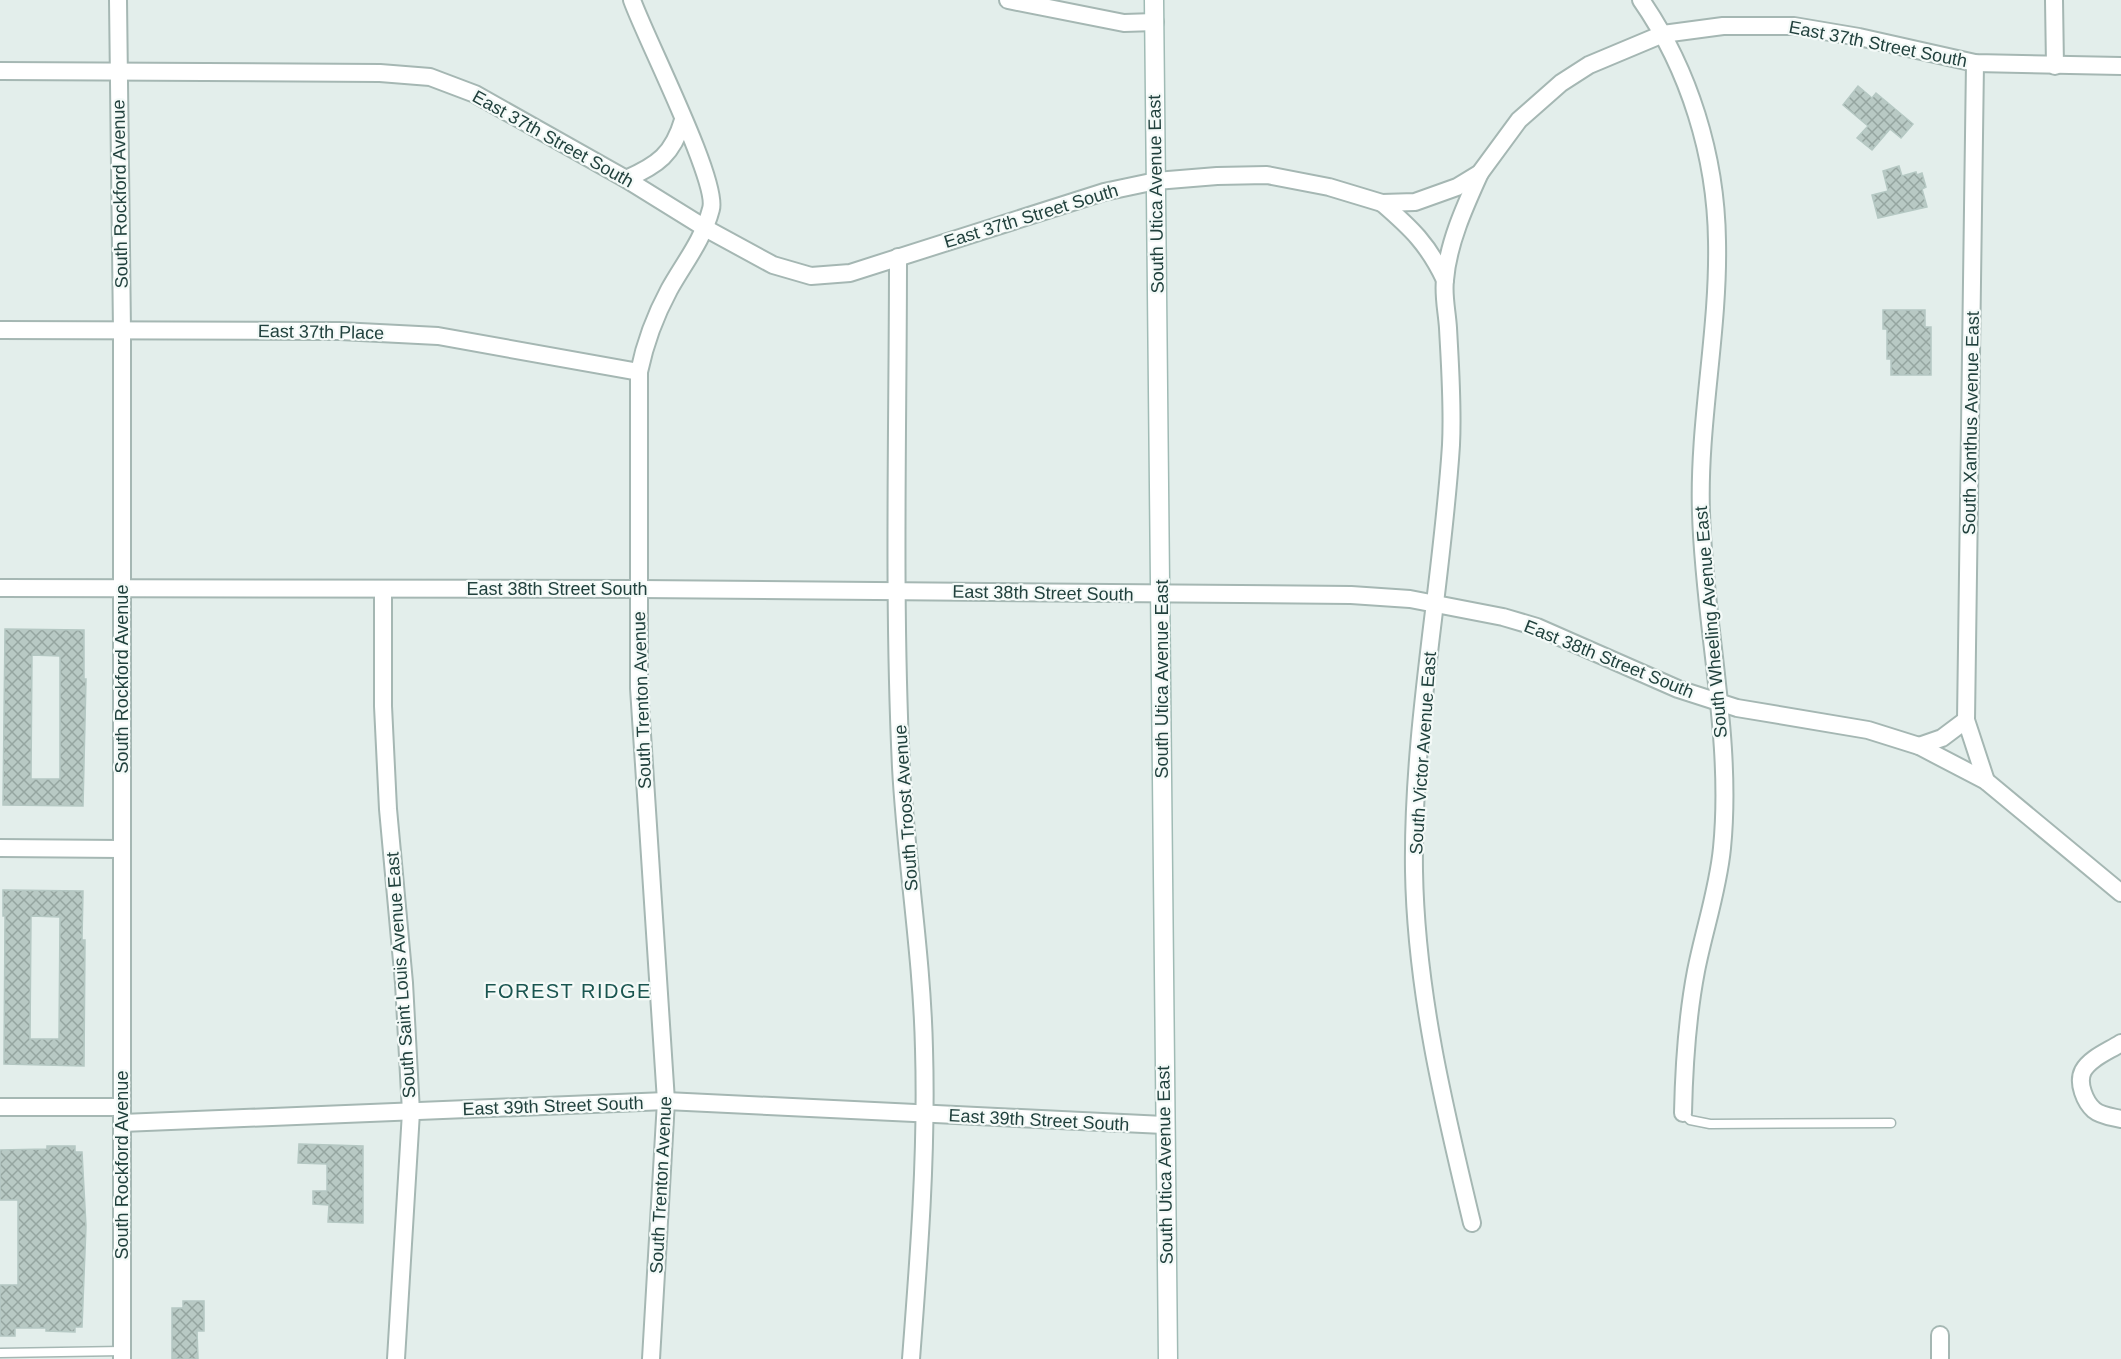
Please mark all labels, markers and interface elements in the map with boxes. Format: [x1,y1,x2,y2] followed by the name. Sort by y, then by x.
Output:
[1787,17,1969,71] street label: East 37th Street South
[469,86,637,192] street label: East 37th Street South
[1144,94,1168,294] street label: South Utica Avenue East
[108,99,132,289] street label: South Rockford Avenue
[941,180,1121,252] street label: East 37th Street South
[1959,311,1983,535] street label: South Xanthus Avenue East
[258,321,384,343] street label: East 37th Place
[1691,505,1731,739] street label: South Wheeling Avenue East
[466,579,648,599] street label: East 38th Street South
[1152,580,1172,778] street label: South Utica Avenue East
[952,581,1134,605] street label: East 38th Street South
[112,585,132,773] street label: South Rockford Avenue
[629,611,655,789] street label: South Trenton Avenue
[1521,616,1697,702] street label: East 38th Street South
[1406,651,1440,855] street label: South Victor Avenue East
[890,724,922,892] street label: South Troost Avenue
[382,851,420,1099] street label: South Saint Louis Avenue East
[484,980,652,1002] district label: FOREST RIDGE
[1153,1065,1177,1265] street label: South Utica Avenue East
[112,1071,132,1259] street label: South Rockford Avenue
[462,1093,644,1119] street label: East 39th Street South
[646,1096,676,1274] street label: South Trenton Avenue
[948,1105,1130,1135] street label: East 39th Street South

